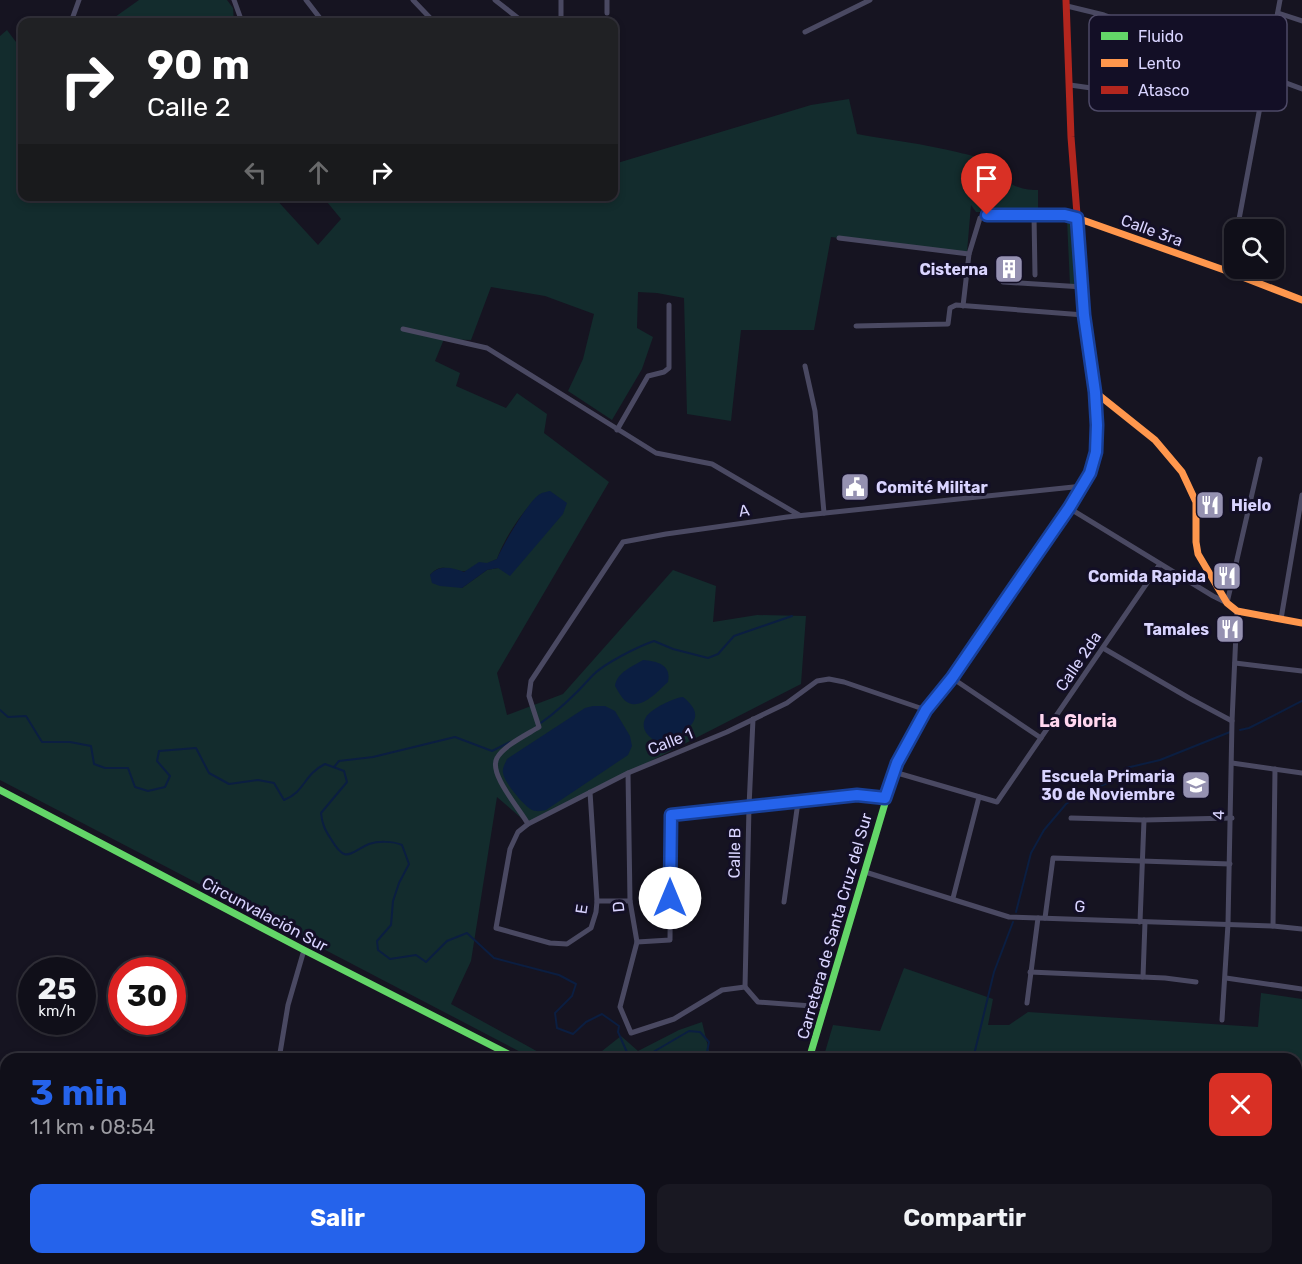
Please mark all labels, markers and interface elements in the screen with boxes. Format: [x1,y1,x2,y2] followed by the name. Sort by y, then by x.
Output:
[1089,15,1287,111] legend
[1138,27,1183,46] text: Fluido
[147,40,250,90] text: 90 m
[48,42,126,120] icon: right
[1138,54,1181,73] text: Lento
[1138,81,1190,100] text: Atasco
[147,91,231,123] text: Calle 2
[961,153,1012,215] pin
[239,156,272,189] icon: left
[302,156,335,189] icon: ahead
[365,156,398,189] icon: right
[970,162,1003,195] icon: arrive
[1118,211,1185,250] street label: Calle 3ra
[1224,219,1284,279] map controls
[1224,219,1284,279] button: search
[993,253,1025,285] building icon: Cisterna
[919,260,988,279] place label: Cisterna
[839,471,871,503] public building icon: Comité Militar
[876,478,989,497] place label: Comité Militar
[1194,489,1226,521] restaurant icon: Hielo
[1231,496,1272,515] place label: Hielo
[737,500,751,521] street label: A
[1211,560,1243,592] restaurant icon: Comida Rapida
[1088,567,1206,586] place label: Comida Rapida
[1214,613,1246,645] restaurant icon: Tamales
[1144,620,1209,639] place label: Tamales
[1052,628,1105,695] street label: Calle 2da
[1039,710,1117,732] district label: La Gloria
[645,724,696,759] street label: Calle 1
[1041,767,1175,804] place label: Escuela Primaria 30 de Noviembre
[1180,769,1212,801] school or university icon: Escuela Primaria 30 de Noviembre
[1209,810,1228,820] street label: 4
[793,811,876,1041] street label: Carretera de Santa Cruz del Sur
[725,827,744,879] street label: Calle B
[638,866,702,930] position arrow
[199,873,331,956] street label: Circunvalación Sur
[1074,897,1086,916] street label: G
[608,900,629,913] street label: D
[571,903,592,915] street label: E
[108,957,186,1035] speed limit sign: 30
[38,971,76,1007] text: 25
[38,1002,76,1020] text: km/h
[30,1071,128,1114] text: 3 min
[1209,1073,1272,1136] button: close
[30,1115,155,1139] text: 1.1 km · 08:54
[30,1184,645,1253] button: Salir
[657,1184,1272,1253] button: Compartir

